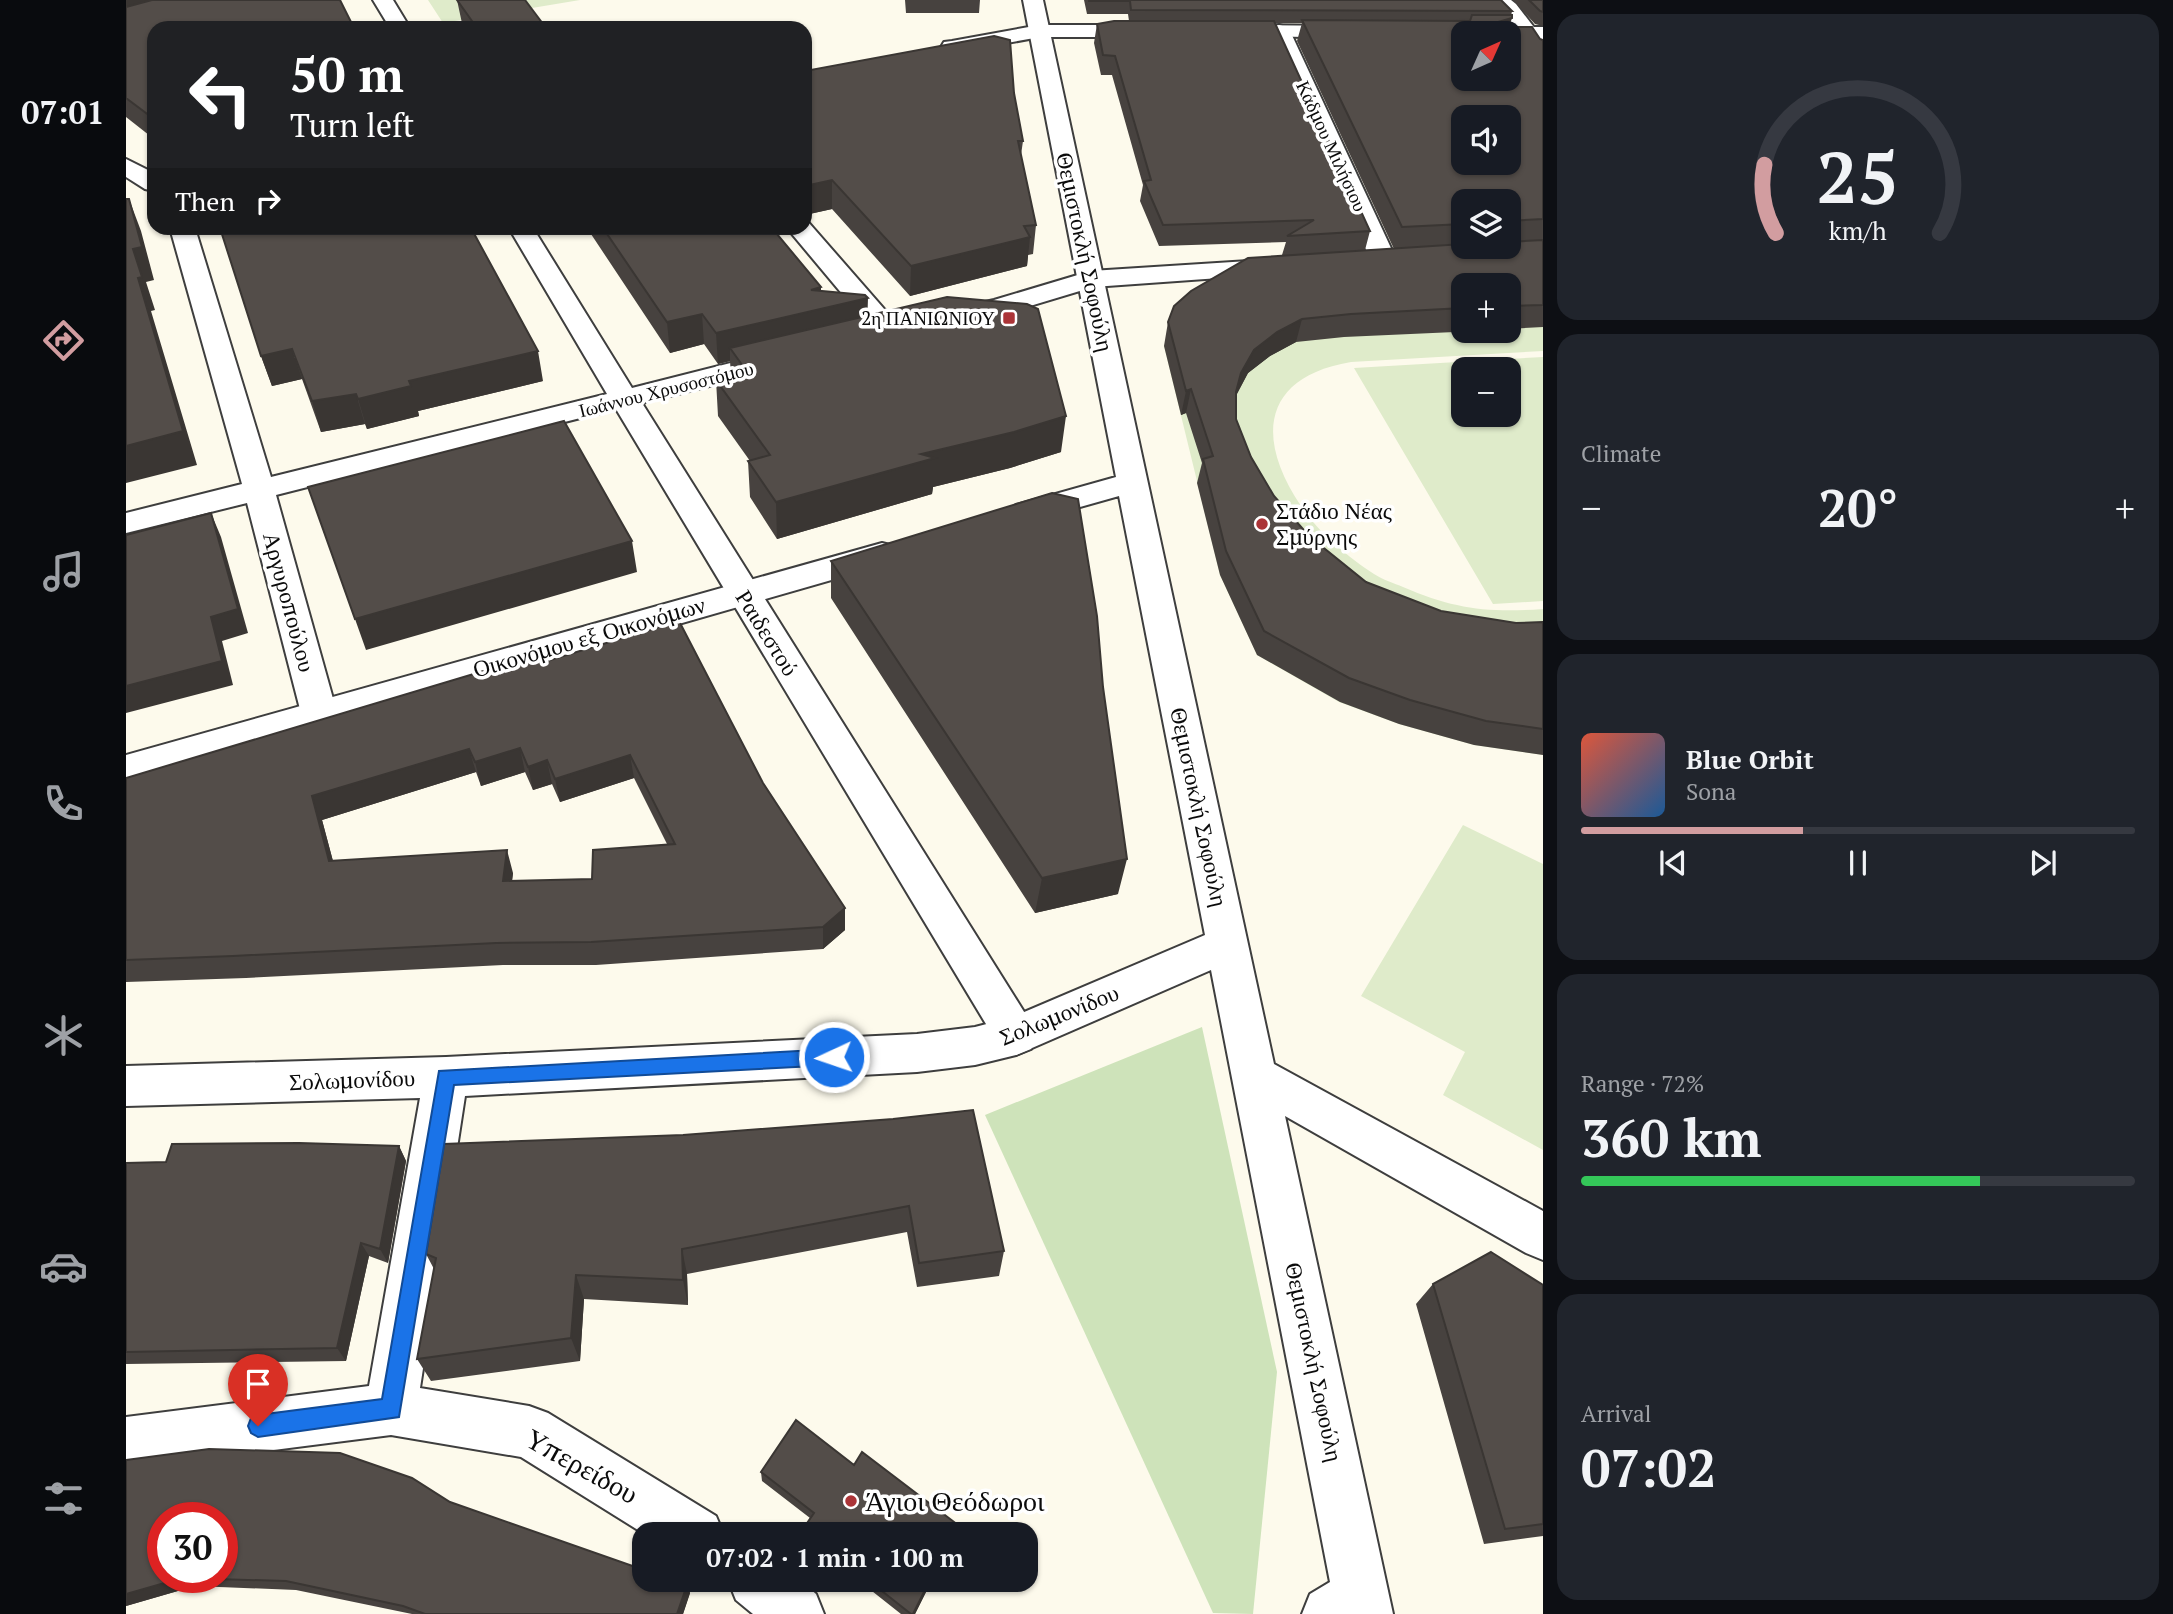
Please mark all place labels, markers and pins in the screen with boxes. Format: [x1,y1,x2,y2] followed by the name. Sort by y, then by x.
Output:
[861,305,995,330] place label: 2η ΠΑΝΙΩΝΙΟΥ
[1001,310,1017,326] marker: 2η ΠΑΝΙΩΝΙΟΥ
[1276,495,1392,552] place label: Στάδιο Νέας Σμύρνης
[1254,516,1270,532] marker: Στάδιο Νέας Σμύρνης
[228,1354,288,1426] pin
[865,1482,1045,1519] place label: Άγιοι Θεόδωροι
[843,1493,859,1509] marker: Άγιοι Θεόδωροι

